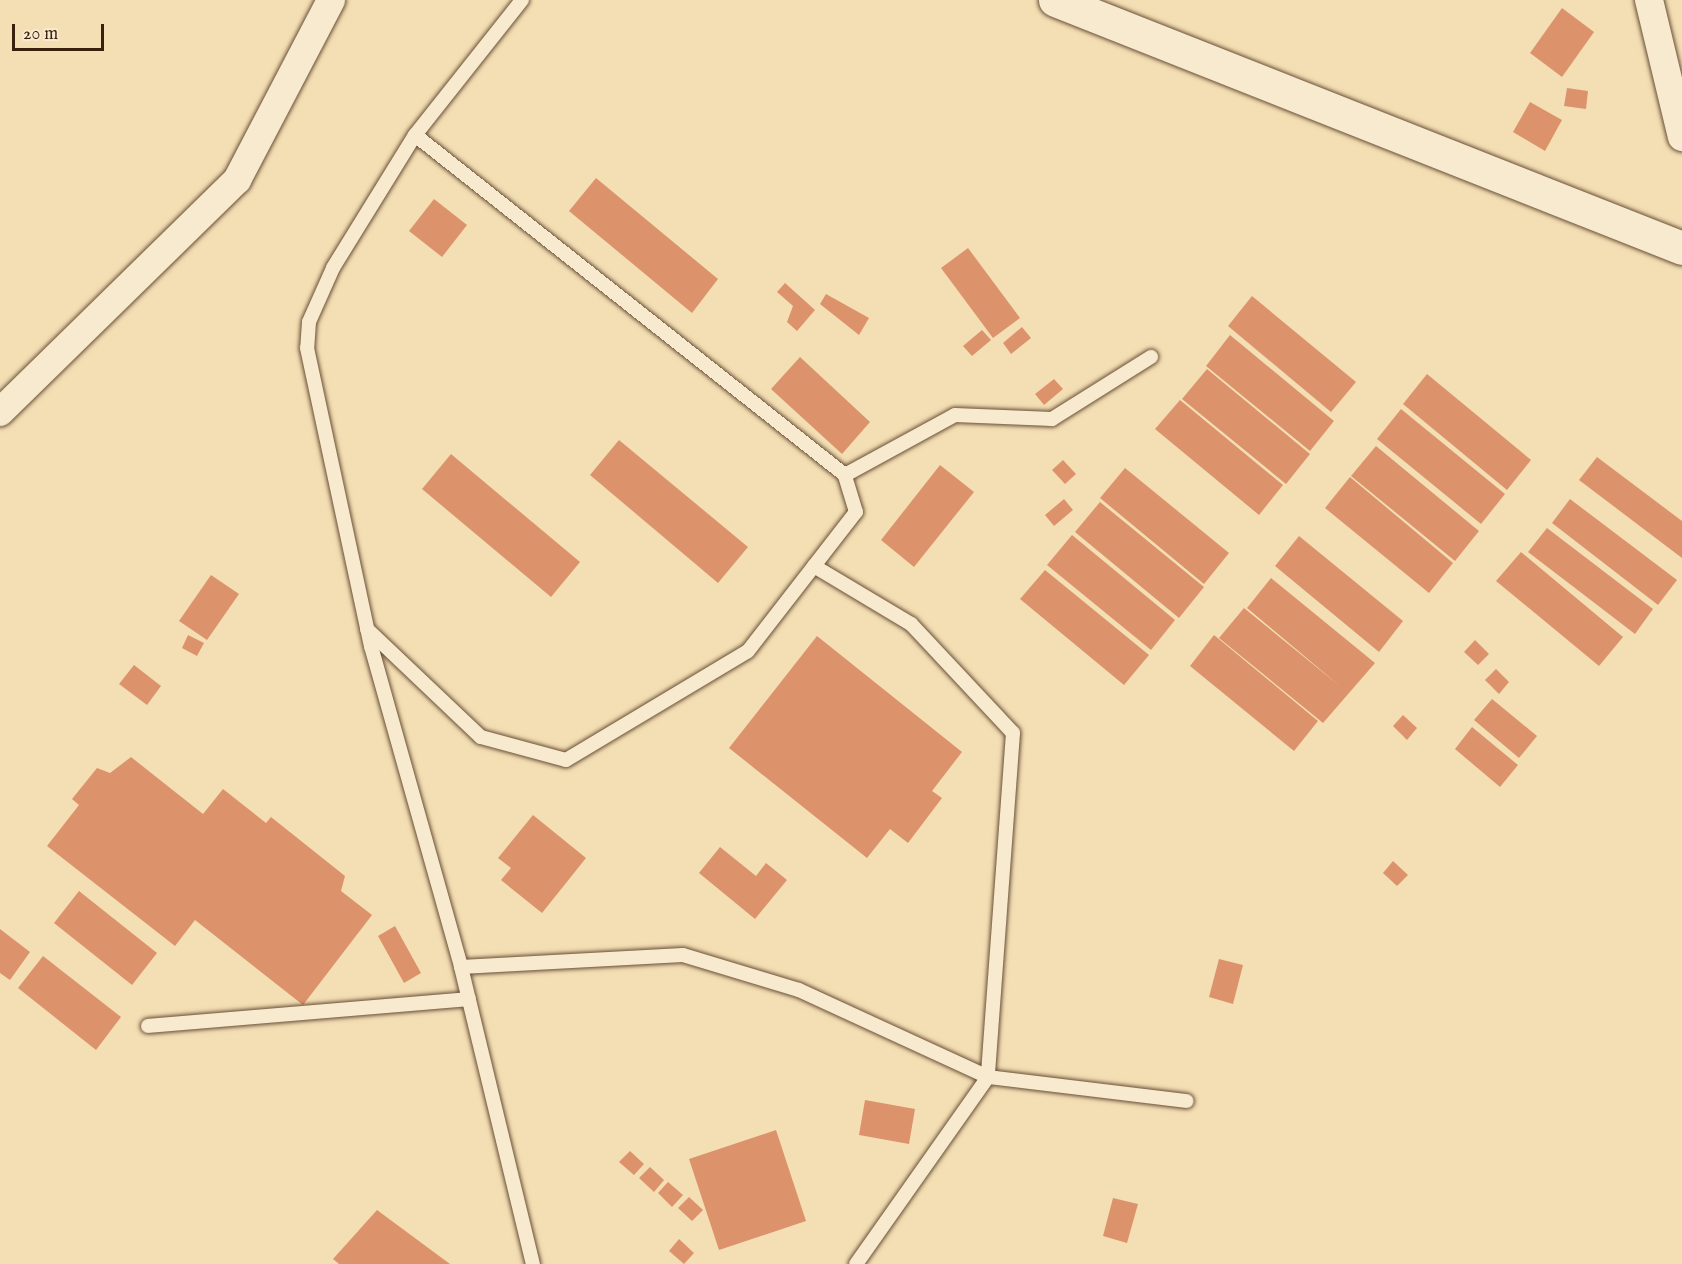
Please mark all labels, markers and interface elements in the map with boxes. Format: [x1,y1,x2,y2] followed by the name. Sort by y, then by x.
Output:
[15,12,106,50] scale bar
[23,23,58,46] text: 20 m

